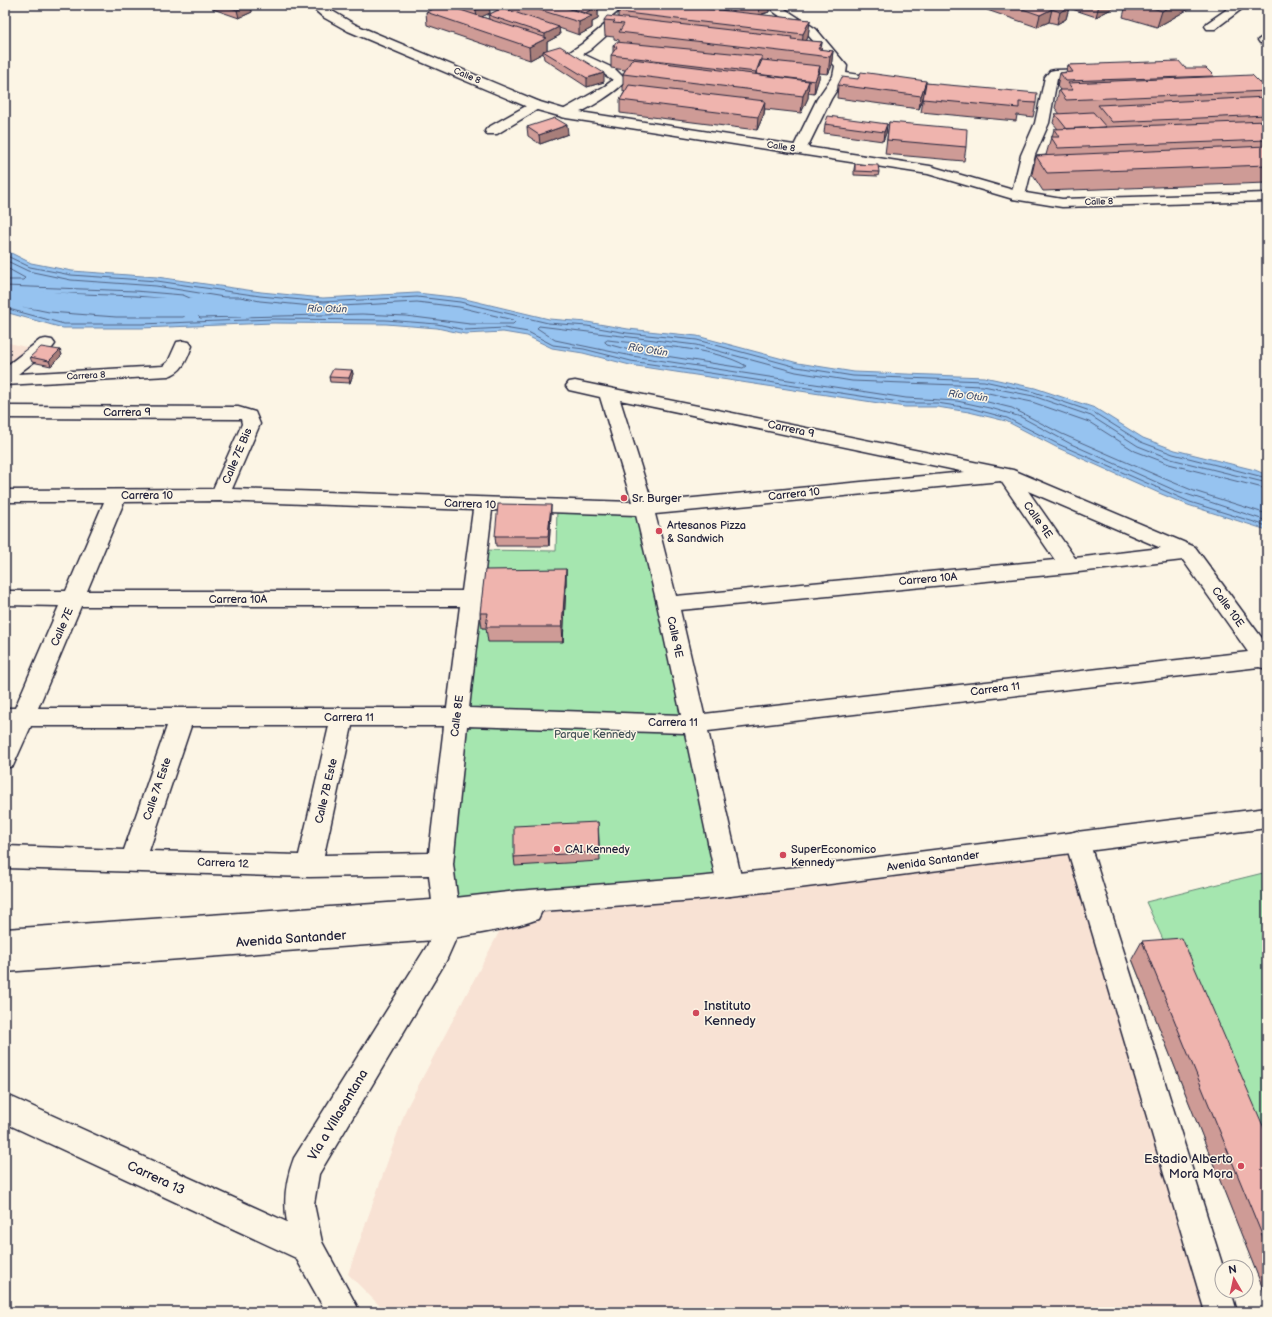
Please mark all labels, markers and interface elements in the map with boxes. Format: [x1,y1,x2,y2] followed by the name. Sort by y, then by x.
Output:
[452,65,482,87] street label: Calle 8
[766,139,796,155] street label: Calle 8
[1085,196,1113,208] street label: Calle 8
[307,303,348,315] water label: Río Otún
[627,341,669,359] water label: Río Otún
[66,369,106,383] street label: Carrera 8
[947,388,989,404] water label: Río Otún
[103,406,151,419] street label: Carrera 9
[766,418,816,440] street label: Carrera 9
[219,426,255,486] street label: Calle 7E Bis
[767,485,821,503] street label: Carrera 10
[121,489,174,502] street label: Carrera 10
[632,492,682,505] place label: Sr. Burger
[619,493,629,503] marker: Sr. Burger
[444,497,497,511] street label: Carrera 10
[1021,499,1055,541] street label: Calle 9E
[667,519,746,545] place label: Artesanos Pizza & Sandwich
[654,526,664,536] marker: Artesanos Pizza & Sandwich
[898,570,958,588] street label: Carrera 10A
[1209,584,1247,630] street label: Calle 10E
[209,593,268,606] street label: Carrera 10A
[48,606,76,648] street label: Calle 7E
[664,615,686,659] street label: Calle 9E
[970,680,1020,698] street label: Carrera 11
[448,694,466,738] street label: Calle 8E
[324,711,374,724] street label: Carrera 11
[648,716,698,729] street label: Carrera 11
[554,728,636,741] park label: Parque Kennedy
[140,756,174,822] street label: Calle 7A Este
[312,757,340,825] street label: Calle 7B Este
[565,843,630,856] place label: CAI Kennedy
[791,843,876,869] place label: SuperEconomico Kennedy
[552,844,562,854] marker: CAI Kennedy
[886,848,981,874] street label: Avenida Santander
[778,850,788,860] marker: SuperEconomico Kennedy
[197,856,250,870] street label: Carrera 12
[235,927,347,951] street label: Avenida Santander
[704,998,756,1029] place label: Instituto Kennedy
[691,1008,701,1018] marker: Instituto Kennedy
[305,1067,371,1163] street label: Vía a Villasantana
[1144,1151,1233,1182] place label: Estadio Alberto Mora Mora
[125,1158,187,1198] street label: Carrera 13
[1236,1161,1246,1171] marker: Estadio Alberto Mora Mora
[1214,1259,1254,1299] north arrow
[1227,1263,1238,1277] text: N

